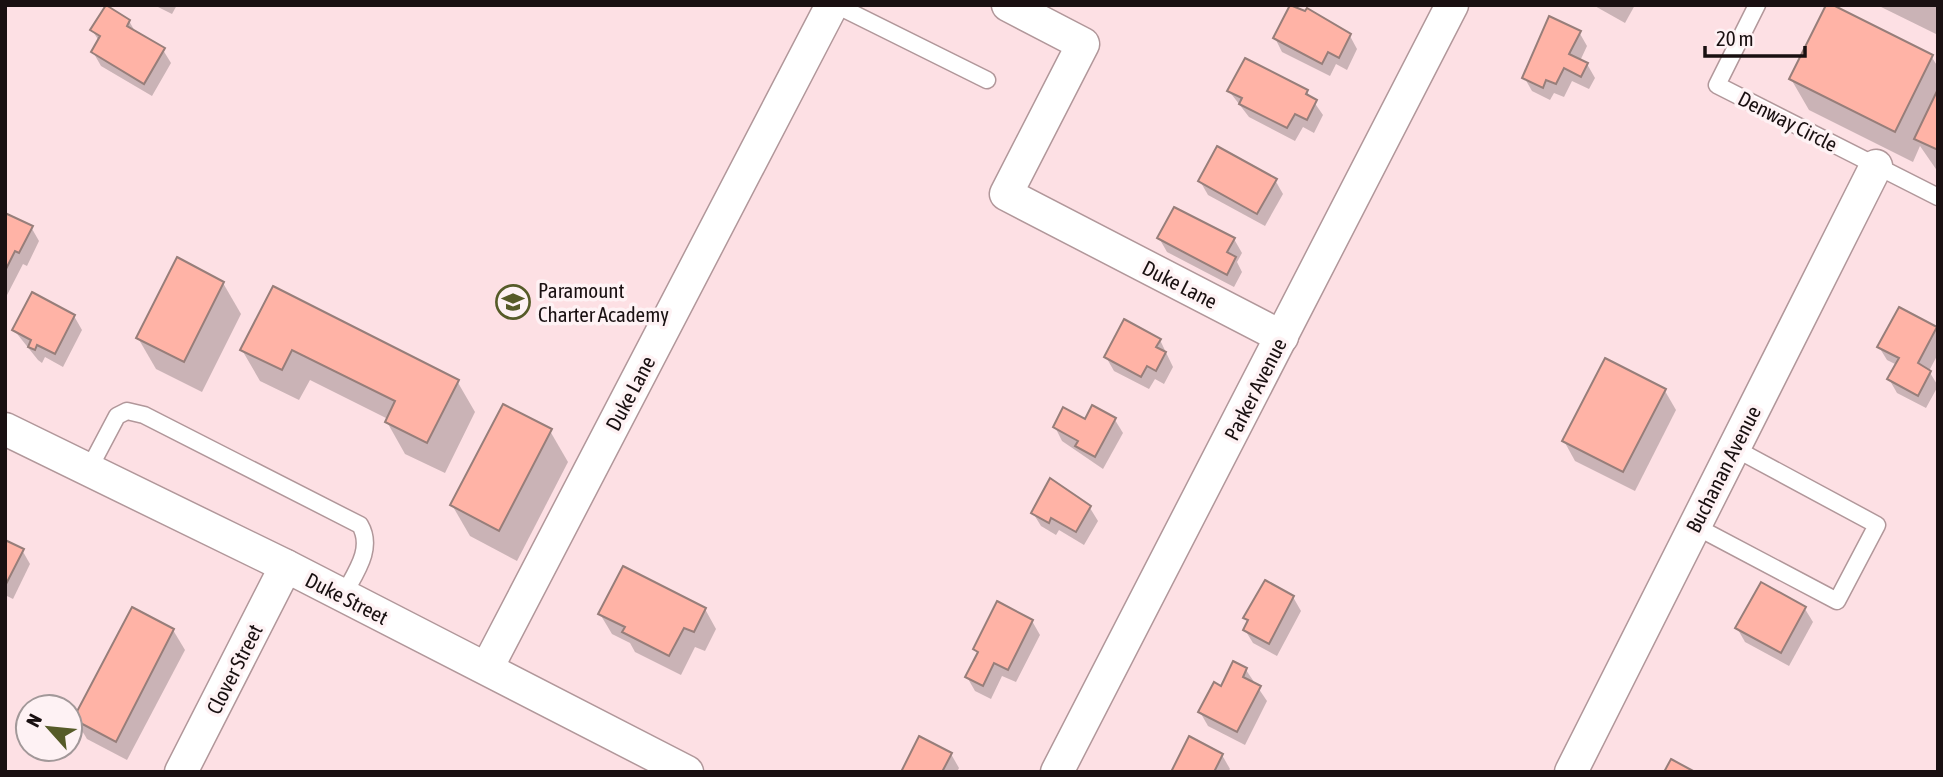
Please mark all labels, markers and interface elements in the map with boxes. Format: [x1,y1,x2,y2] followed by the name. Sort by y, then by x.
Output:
[1705,14,1805,58] scale bar
[1716,26,1754,50] text: 20 m
[1734,86,1842,156] street label: Denway Circle
[1139,255,1221,313] street label: Duke Lane
[538,278,669,326] place label: Paramount Charter Academy
[494,283,532,321] school or university icon: Paramount Charter Academy
[1219,334,1291,444] street label: Parker Avenue
[600,352,660,434] street label: Duke Lane
[1681,402,1765,536] street label: Buchanan Avenue
[302,567,392,629] street label: Duke Street
[201,620,267,718] street label: Clover Street
[14,693,84,763] north arrow
[22,710,46,730] text: N

